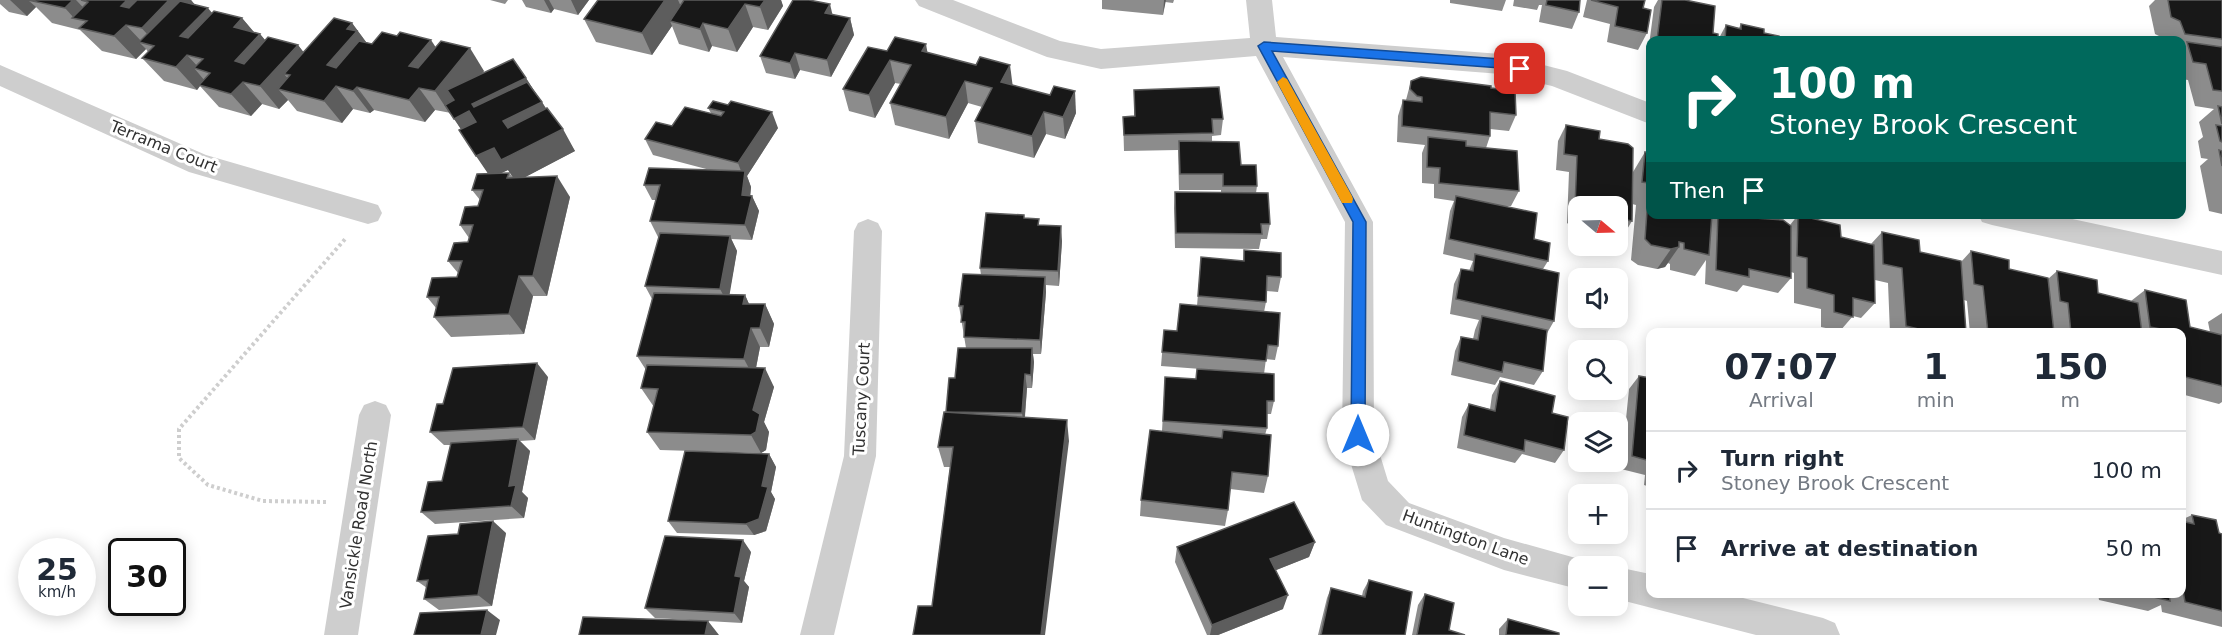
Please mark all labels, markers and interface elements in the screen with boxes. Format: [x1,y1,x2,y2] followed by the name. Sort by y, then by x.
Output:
[1494,43,1545,94] pin
[1503,52,1536,85] icon: arrive
[1769,59,1915,108] text: 100 m
[1670,60,1748,138] icon: right
[1769,109,2077,140] text: Stoney Brook Crescent
[106,116,220,177] street label: Terrama Court
[1737,174,1770,207] icon: arrive
[1670,178,1725,203] text: Then
[1568,196,1628,256] north arrow
[1568,196,1628,616] map controls
[1568,268,1628,328] button: sound
[1568,340,1628,400] button: search
[849,342,874,457] street label: Tuscany Court
[1724,346,1839,387] text: 07:07
[1923,346,1948,387] text: 1
[2033,346,2108,387] text: 150
[1749,388,1814,412] text: Arrival
[1917,388,1955,412] text: min
[2061,388,2080,412] text: m
[1326,403,1390,467] position arrow
[1568,412,1628,472] button: layers
[336,440,381,610] street label: Vansickle Road North
[1721,446,1844,471] text: Turn right
[1670,454,1703,487] icon: right
[2092,458,2162,483] text: 100 m
[1721,471,1949,495] text: Stoney Brook Crescent
[1568,484,1628,544] button: +
[1400,506,1532,569] street label: Huntington Lane
[1670,532,1703,565] icon: arrive
[1721,536,1978,561] text: Arrive at destination
[2106,536,2162,561] text: 50 m
[108,538,186,616] speed limit sign: 30
[36,552,78,587] text: 25
[1568,556,1628,616] button: −
[38,583,76,601] text: km/h

